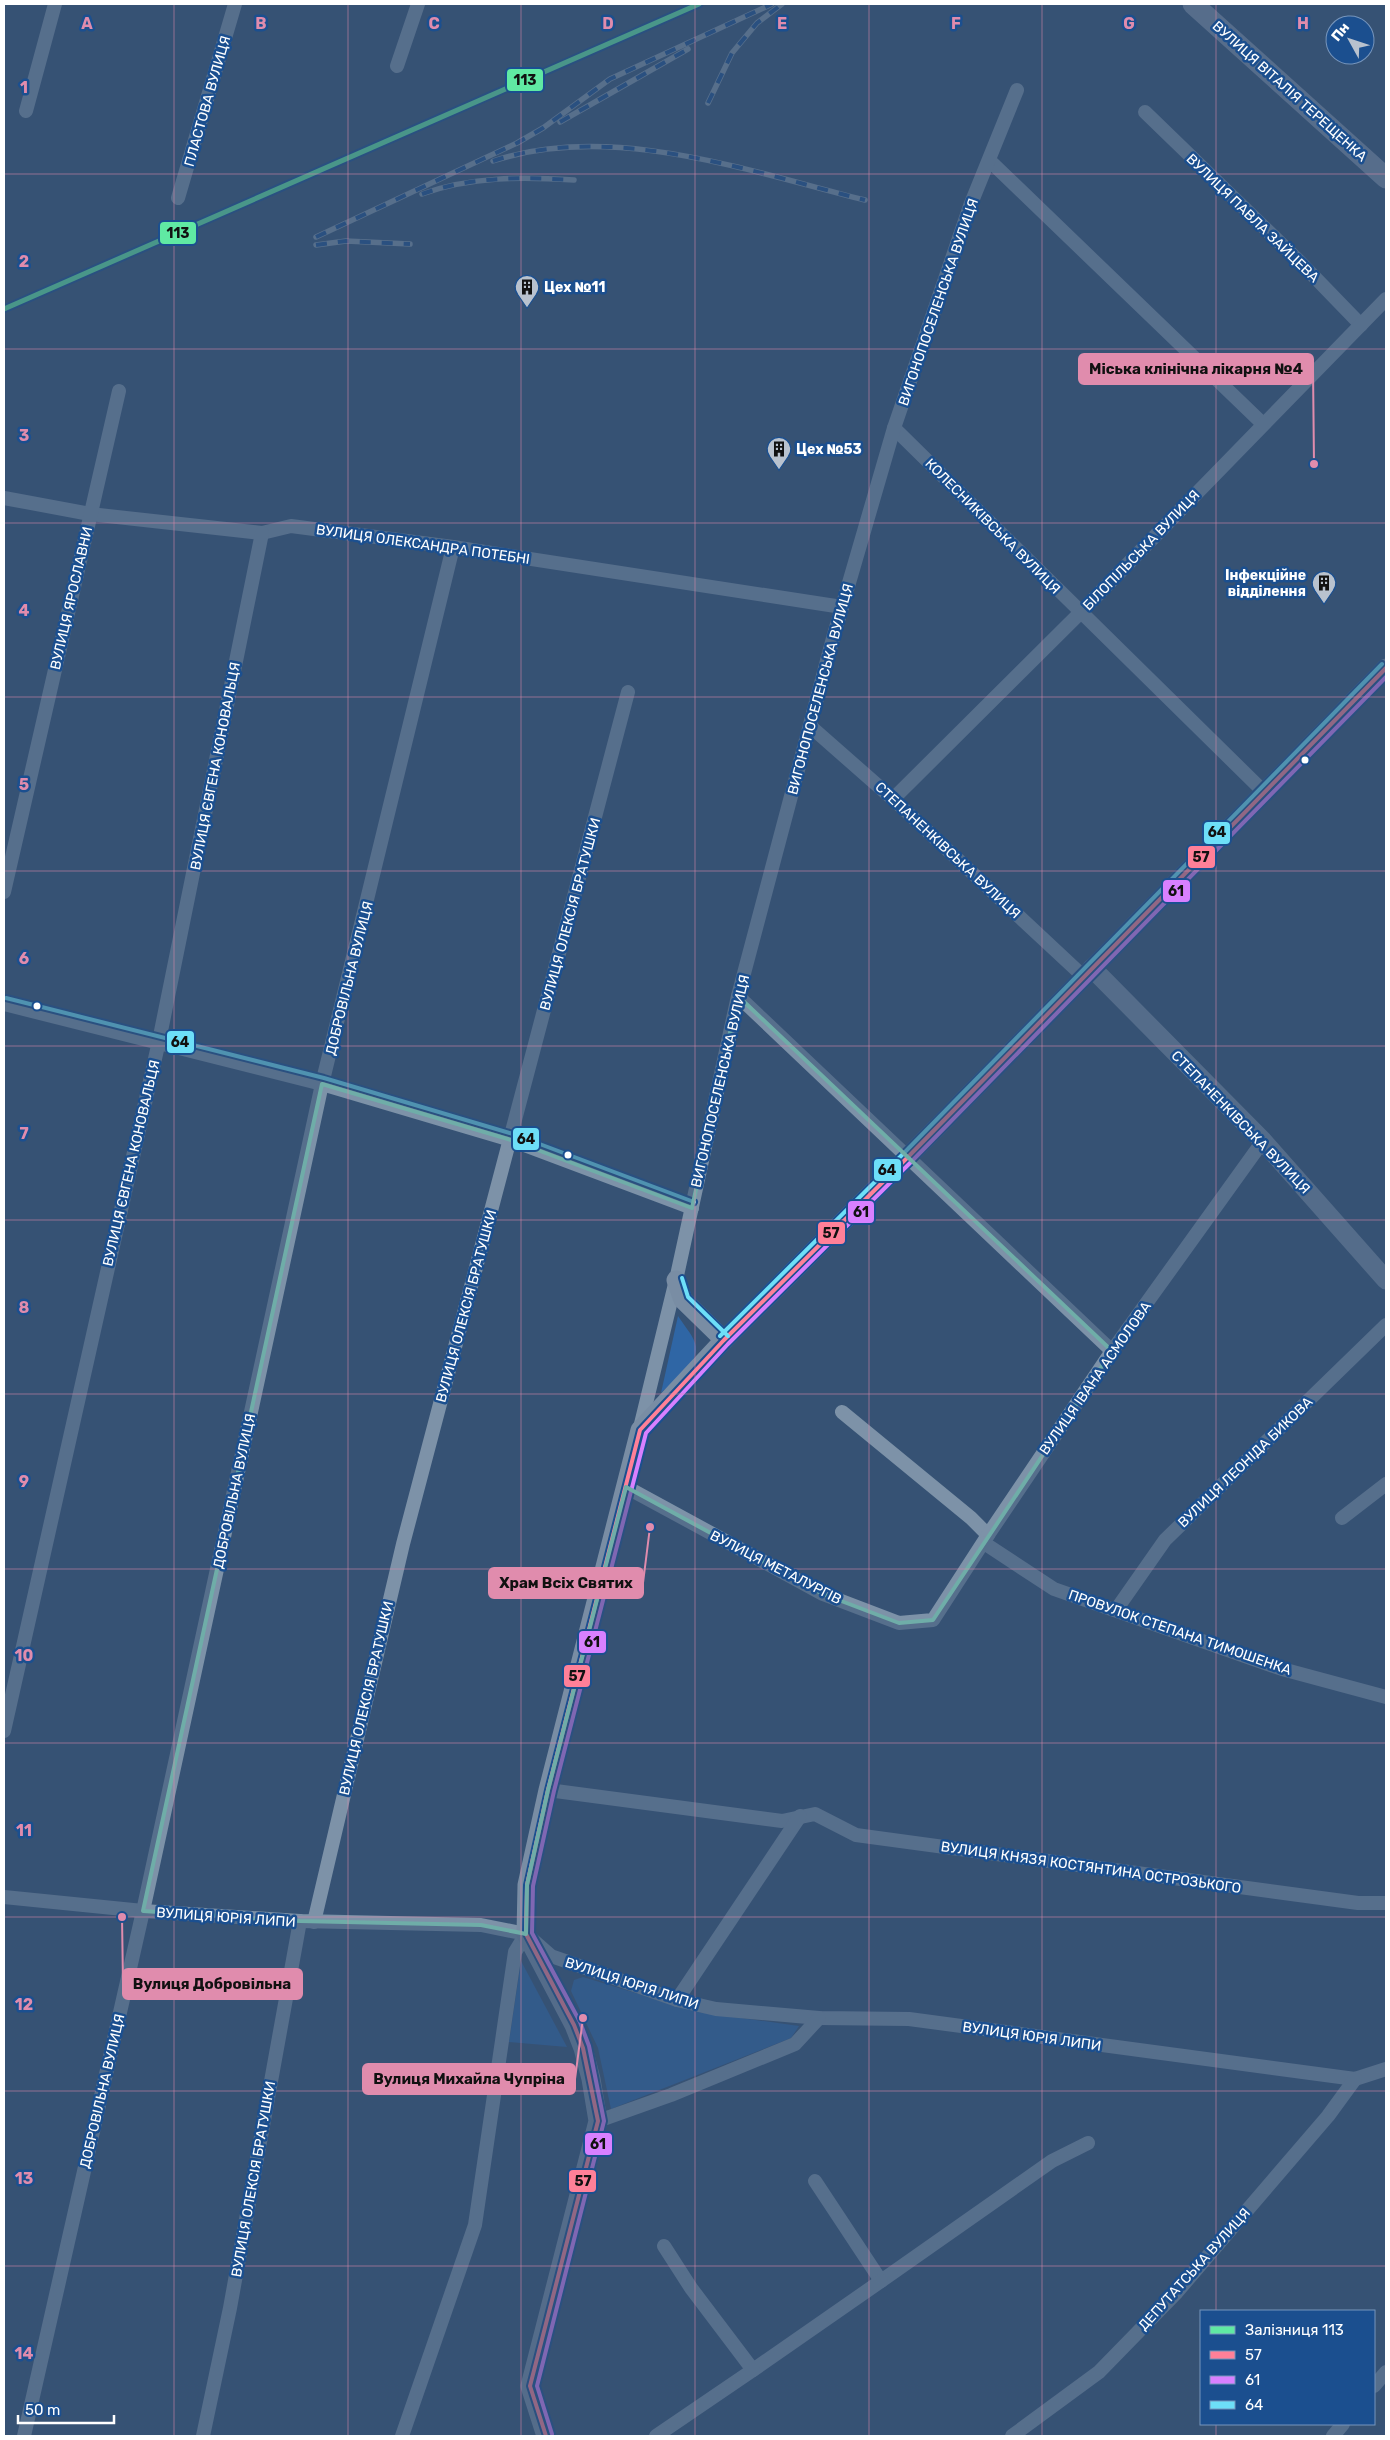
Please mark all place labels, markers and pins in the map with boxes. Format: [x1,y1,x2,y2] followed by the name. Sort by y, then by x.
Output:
[514,274,540,308] building icon: Цех №11
[544,279,605,296] place label: Цех №11
[1079,354,1313,384] callout: Міська клінічна лікарня №4
[766,436,792,470] building icon: Цех №53
[796,441,862,458] place label: Цех №53
[1225,567,1306,600] place label: Інфекційне відділення
[1311,570,1337,604] building icon: Інфекційне відділення
[1300,755,1310,765] unlabelled marker
[32,1001,42,1011] unlabelled marker
[563,1150,573,1160] unlabelled marker
[489,1568,643,1598] callout: Храм Всіх Святих
[123,1969,302,1999] callout: Вулиця Добровільна
[363,2064,575,2094] callout: Вулиця Михайла Чупріна

